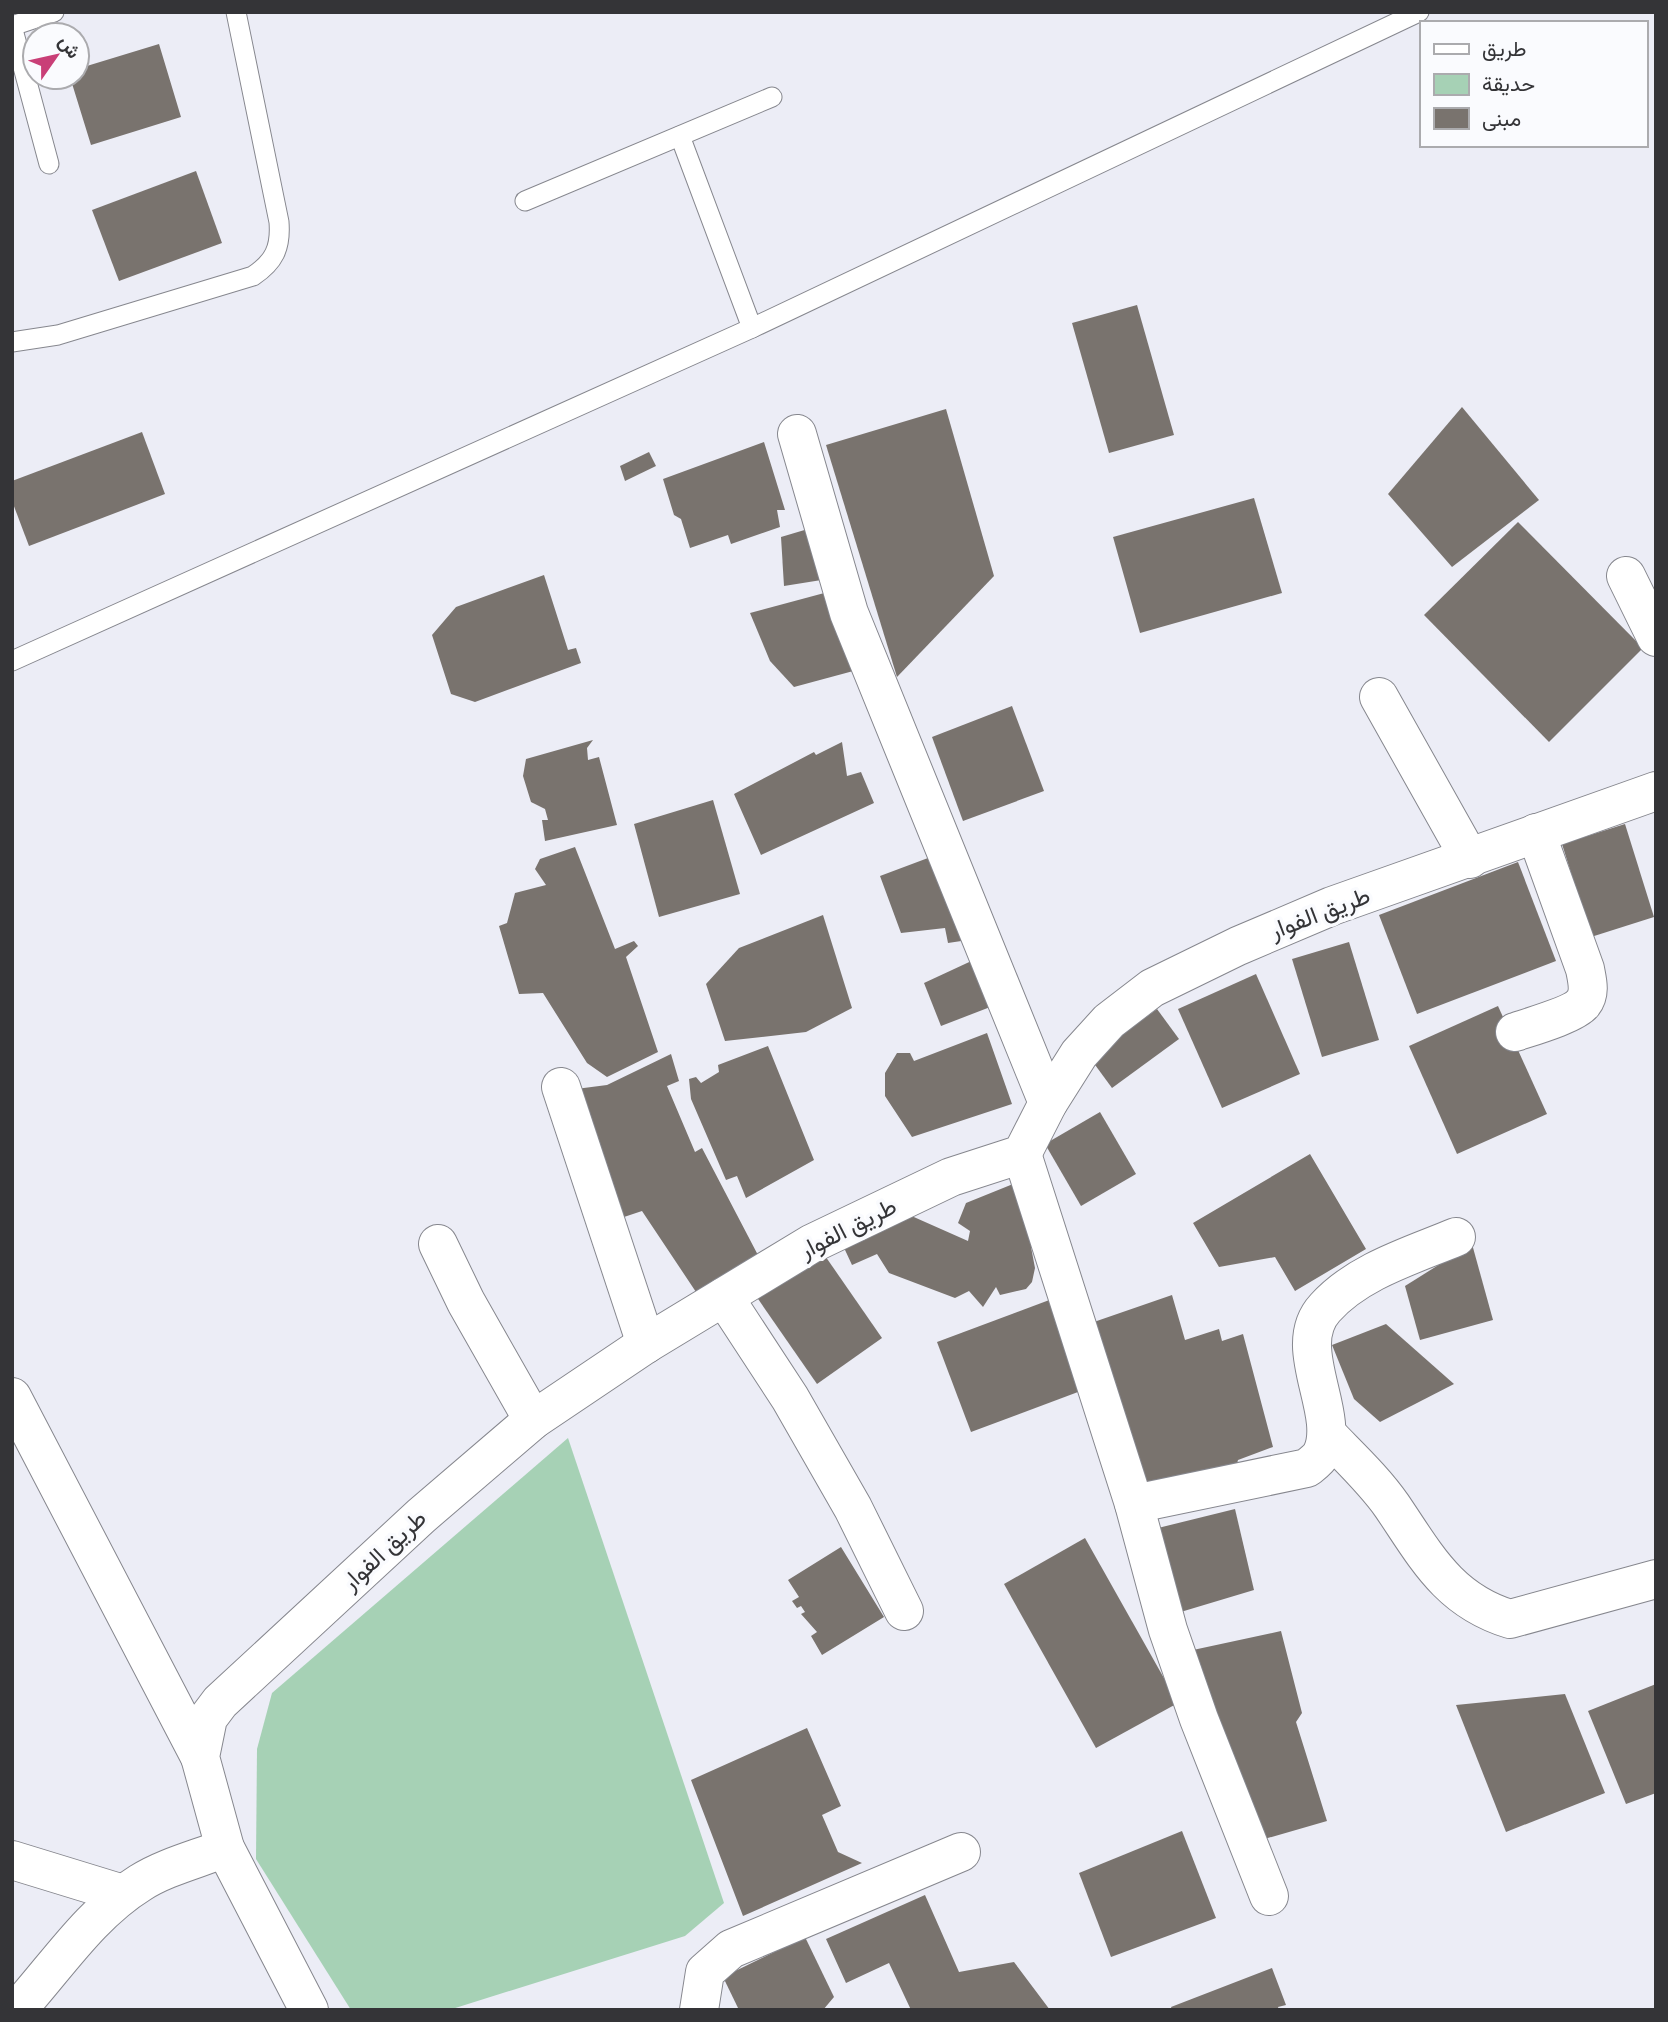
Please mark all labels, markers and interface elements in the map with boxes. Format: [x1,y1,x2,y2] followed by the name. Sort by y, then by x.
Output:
[21,21,91,91] north arrow
[1420,21,1647,147] legend
[52,29,89,64] text: ش
[1482,32,1527,64] text: طريق
[1482,67,1535,99] text: حديقة
[1482,102,1521,134] text: مبنى
[1263,876,1375,948] street label: طريق الفوار
[792,1187,903,1267] street label: طريق الفوار
[332,1500,434,1599] street label: طريق الفوار

